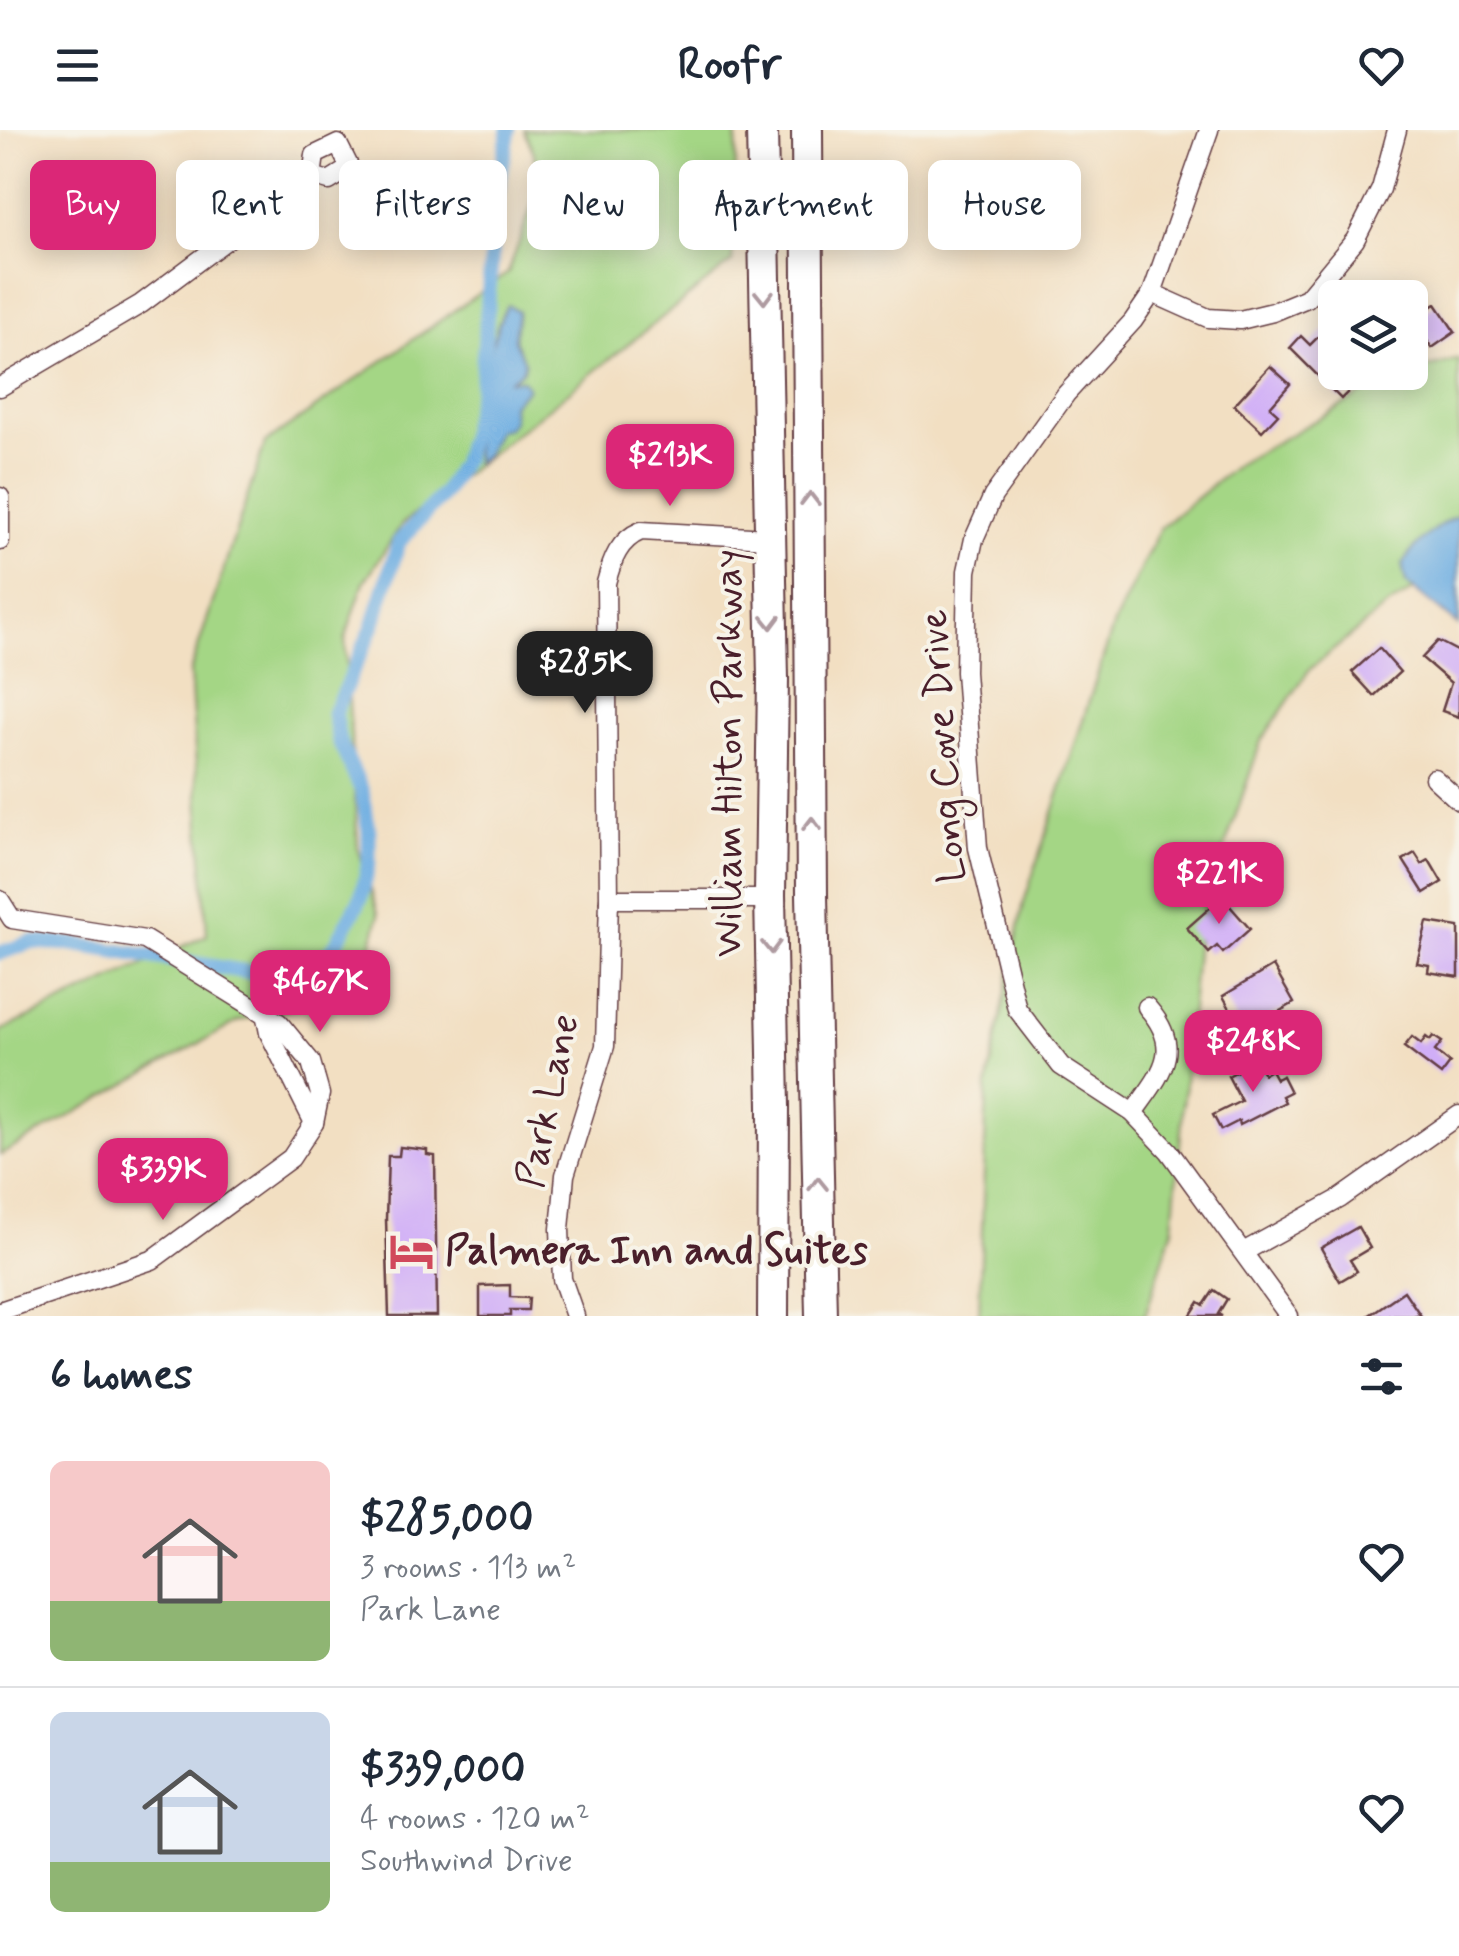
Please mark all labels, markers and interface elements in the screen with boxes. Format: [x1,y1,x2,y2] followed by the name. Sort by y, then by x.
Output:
[678,36,781,95] text: Roofr
[50,38,105,93] icon: menu
[1354,38,1409,93] icon: heart
[30,160,156,250] chip: Buy
[176,160,319,250] chip: Rent
[339,160,507,250] chip: Filters
[527,160,659,250] chip: New
[679,160,908,250] chip: Apartment
[928,160,1081,250] chip: House
[1318,280,1428,390] map controls
[1318,280,1428,390] button: layers
[753,290,775,306] one-way arrow
[600,424,740,509] pin: $213K
[628,435,712,477] text: $213K
[799,490,821,506] one-way arrow
[704,549,756,957] street label: William Hilton Parkway
[909,607,982,884] street label: Long Cove Drive
[761,615,782,631] one-way arrow
[515,631,655,716] pin: $285K
[539,642,631,684] text: $285K
[801,815,823,830] one-way arrow
[1149,842,1289,927] pin: $221K
[1176,853,1262,895] text: $221K
[760,940,782,956] one-way arrow
[250,950,390,1035] pin: $467K
[272,961,368,1003] text: $467K
[505,1009,593,1193] street label: Park Lane
[1183,1010,1323,1095] pin: $248K
[1206,1021,1300,1063] text: $248K
[93,1138,233,1223] pin: $339K
[120,1149,206,1191] text: $339K
[808,1175,829,1191] one-way arrow
[445,1226,868,1278] place label: Palmera Inn and Suites
[388,1228,436,1276] hotel icon: Palmera Inn and Suites
[50,1349,193,1404] text: 6 homes
[1354,1349,1409,1404] icon: filters
[360,1492,534,1547] text: $285,000
[130,1501,250,1621] icon: home
[1354,1534,1409,1589] icon: heart
[360,1547,576,1589] text: 3 rooms · 113 m²
[360,1589,501,1631] text: Park Lane
[360,1743,525,1798] text: $339,000
[130,1752,250,1872] icon: home
[1354,1785,1409,1840] icon: heart
[360,1798,590,1840] text: 4 rooms · 120 m²
[360,1840,573,1882] text: Southwind Drive

